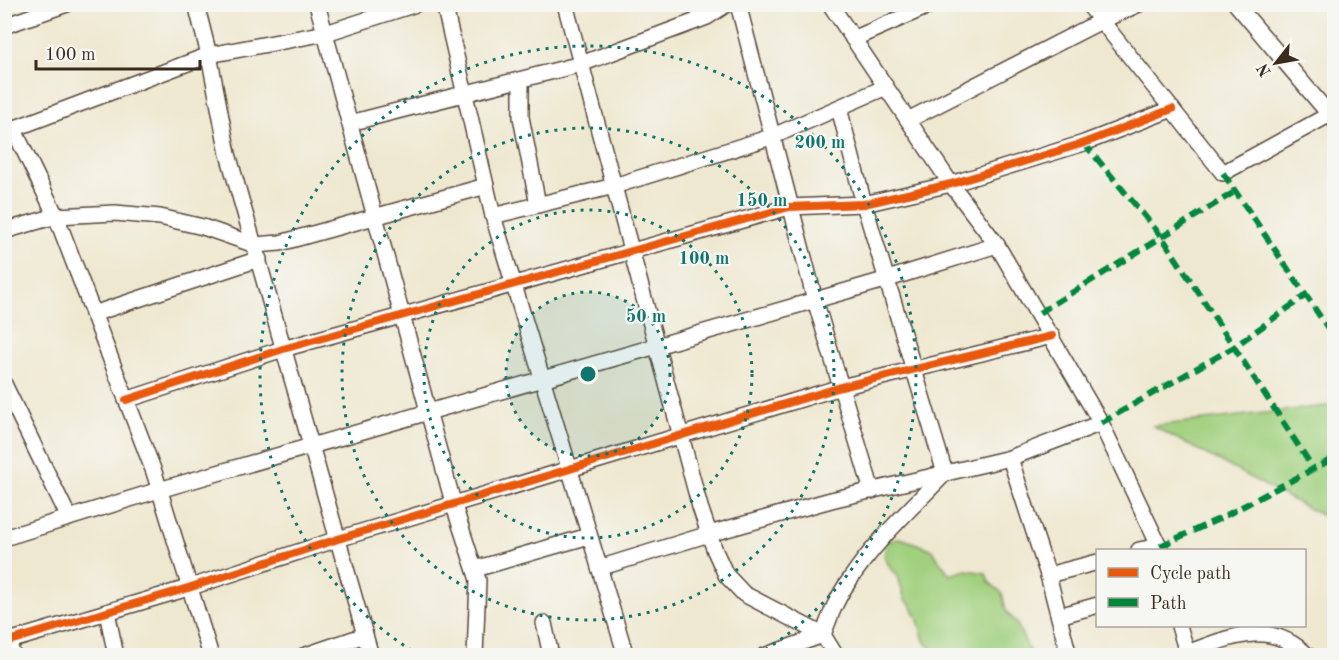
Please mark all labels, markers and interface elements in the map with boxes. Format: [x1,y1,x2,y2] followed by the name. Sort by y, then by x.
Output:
[36,33,200,71] scale bar
[1246,33,1306,93] north arrow
[45,46,96,64] text: 100 m
[1254,60,1275,79] text: N
[795,134,845,152] text: 200 m
[737,192,787,210] text: 150 m
[679,250,729,268] text: 100 m
[626,308,666,326] text: 50 m
[578,364,598,384] centre of rings
[1096,549,1306,627] legend
[1150,565,1231,583] text: Cycle path
[1150,595,1187,613] text: Path

